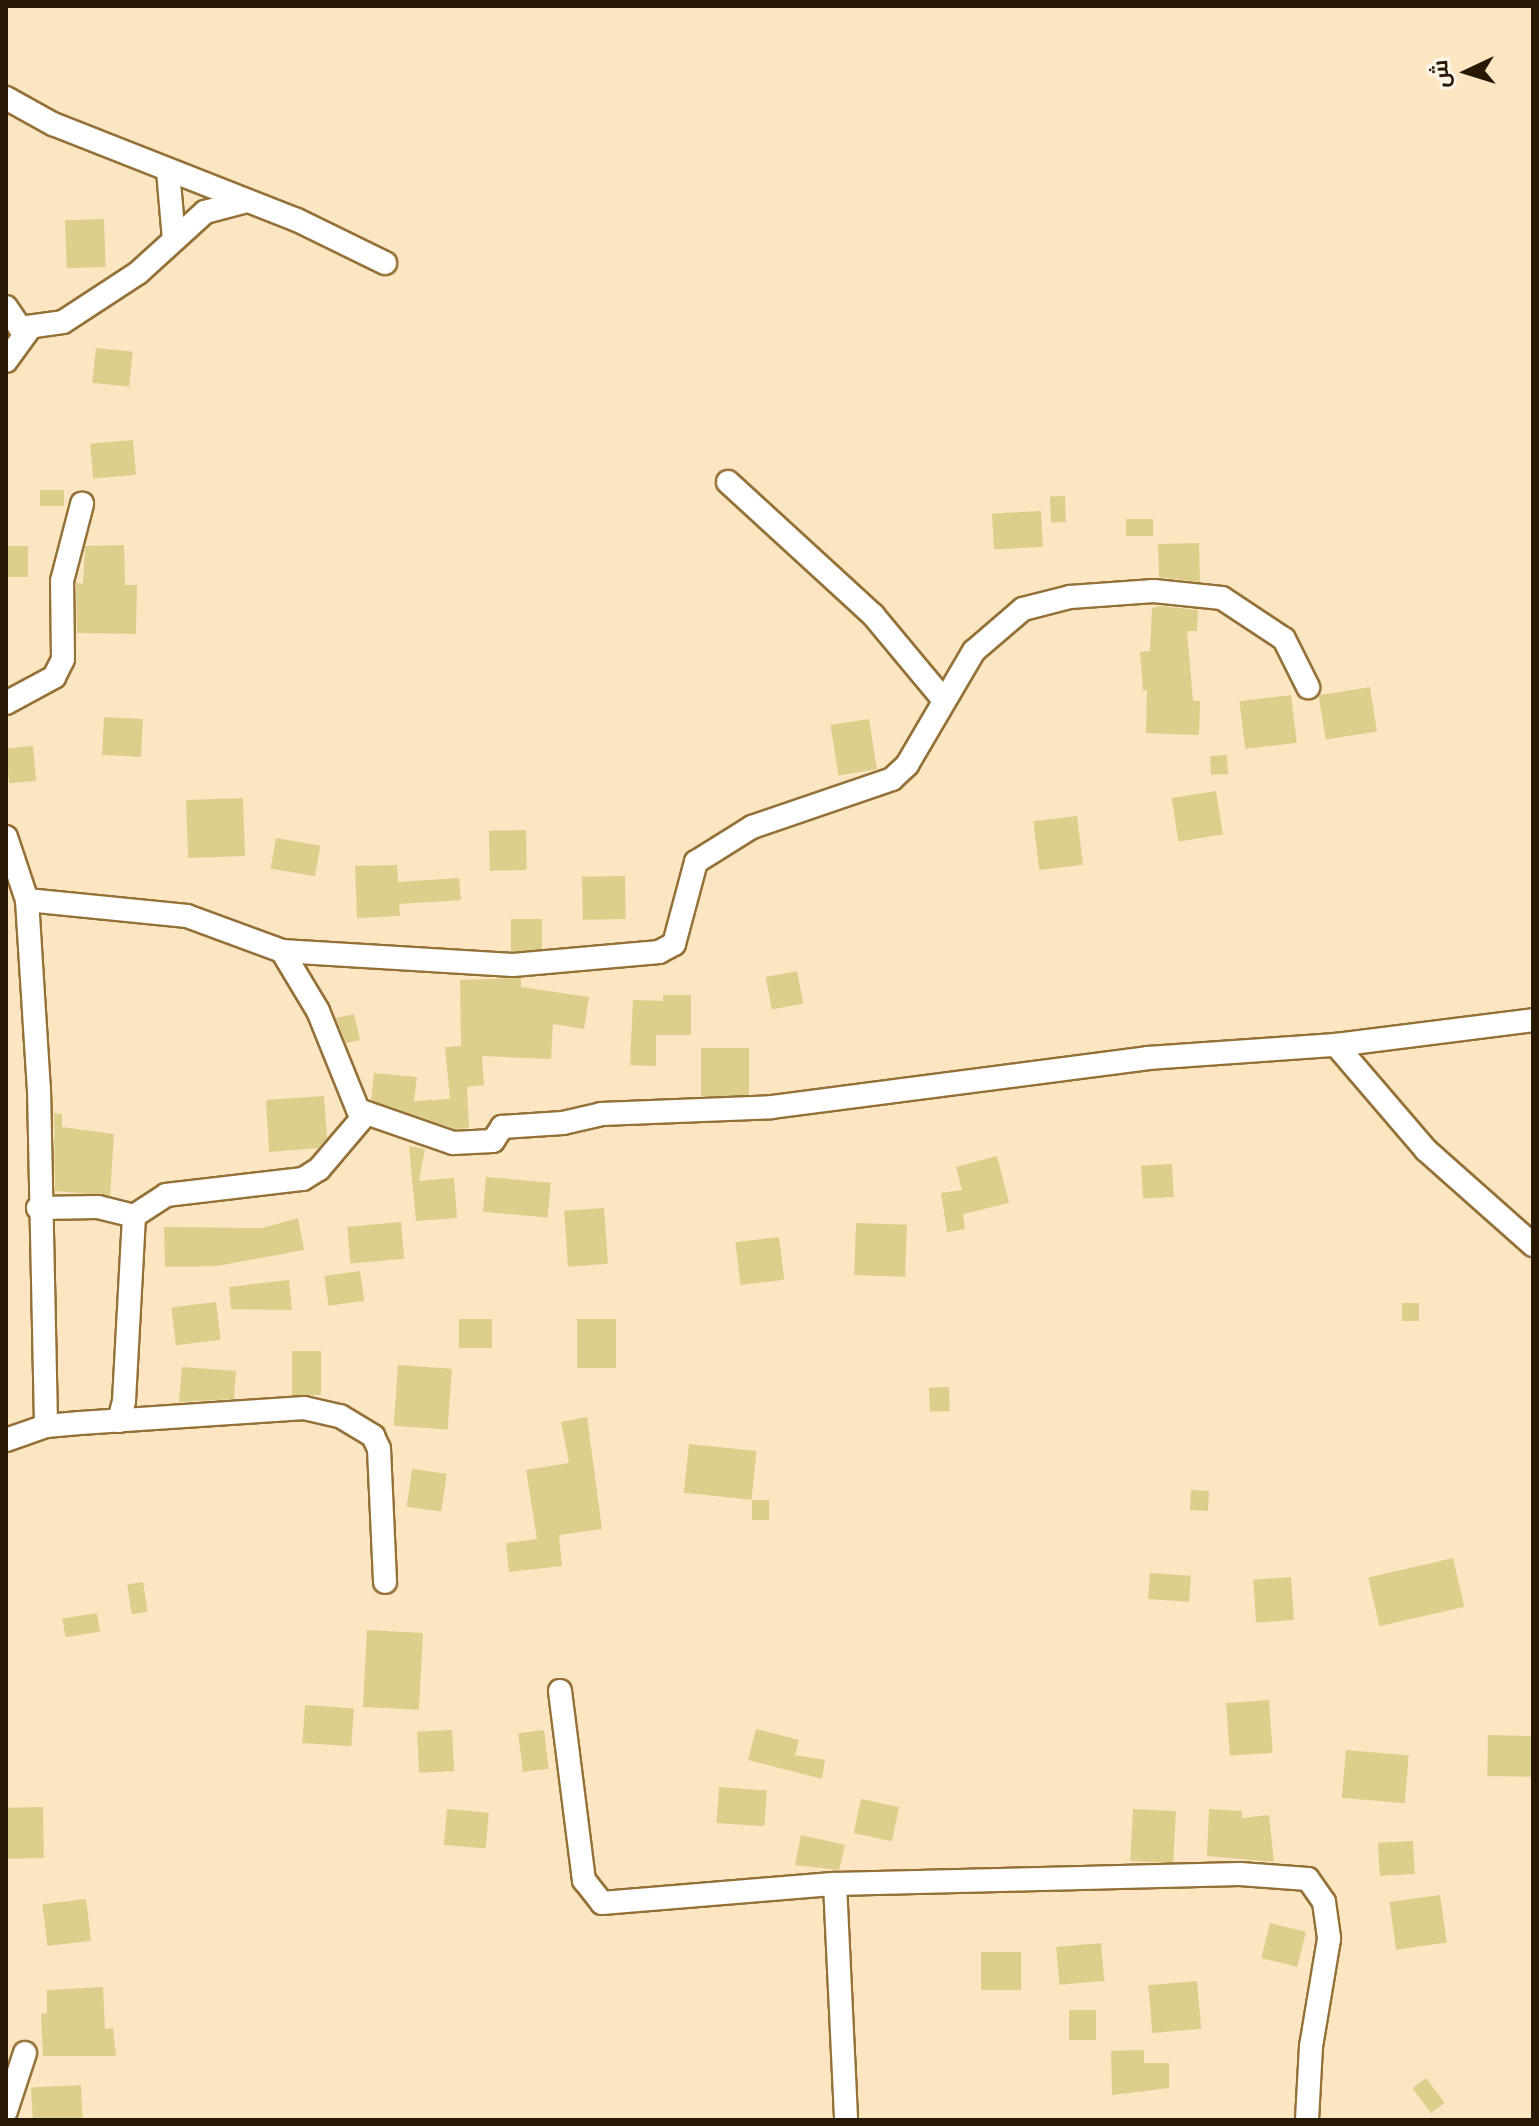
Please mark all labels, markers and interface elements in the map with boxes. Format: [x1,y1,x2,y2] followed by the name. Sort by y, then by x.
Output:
[1427,32,1507,112] north arrow
[1428,59,1457,89] text: ش

